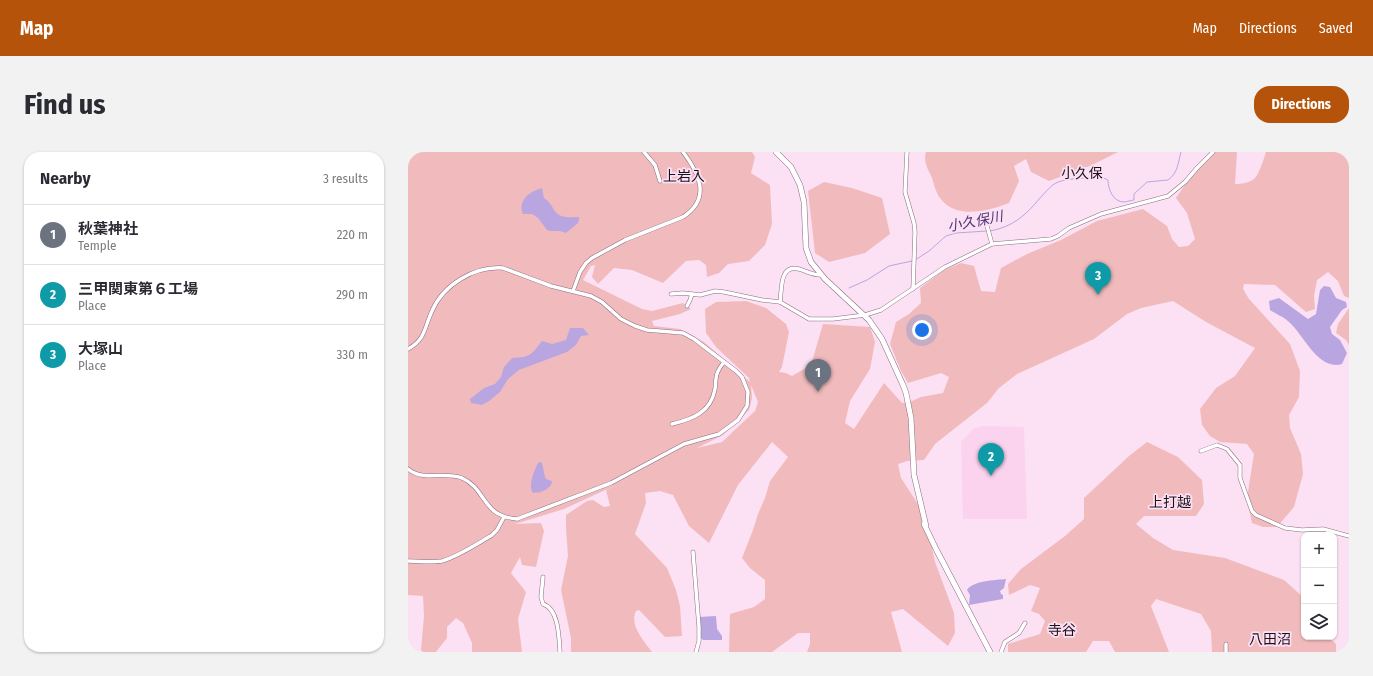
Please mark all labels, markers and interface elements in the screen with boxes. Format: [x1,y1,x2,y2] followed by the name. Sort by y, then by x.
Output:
[20,17,53,40] text: Map
[1193,20,1217,37] text: Map
[1239,20,1297,37] text: Directions
[1319,20,1353,37] text: Saved
[1254,86,1349,123] button: Directions
[24,88,106,121] text: Find us
[1061,165,1103,182] district label: 小久保
[40,168,91,189] text: Nearby
[663,168,705,185] district label: 上岩入
[323,171,368,186] text: 3 results
[946,207,1006,235] water label: 小久保川
[78,220,138,238] text: 秋葉神社
[50,227,56,242] text: 1
[337,227,368,242] text: 220 m
[78,238,116,253] text: Temple
[1085,262,1111,295] pin: 3
[78,280,198,298] text: 三甲関東第６工場
[50,287,56,302] text: 2
[336,287,368,302] text: 290 m
[78,298,106,313] text: Place
[912,320,932,340] your location
[78,340,123,358] text: 大塚山
[50,347,56,362] text: 3
[336,347,368,362] text: 330 m
[78,358,106,373] text: Place
[805,359,831,392] pin: 1
[978,443,1004,476] pin: 2
[1149,494,1191,511] district label: 上打越
[1301,532,1337,640] map controls
[1301,532,1337,568] button: +
[1301,568,1337,604] button: −
[1301,604,1337,640] button: layers
[1048,622,1076,639] district label: 寺谷
[1249,631,1291,648] district label: 八田沼

